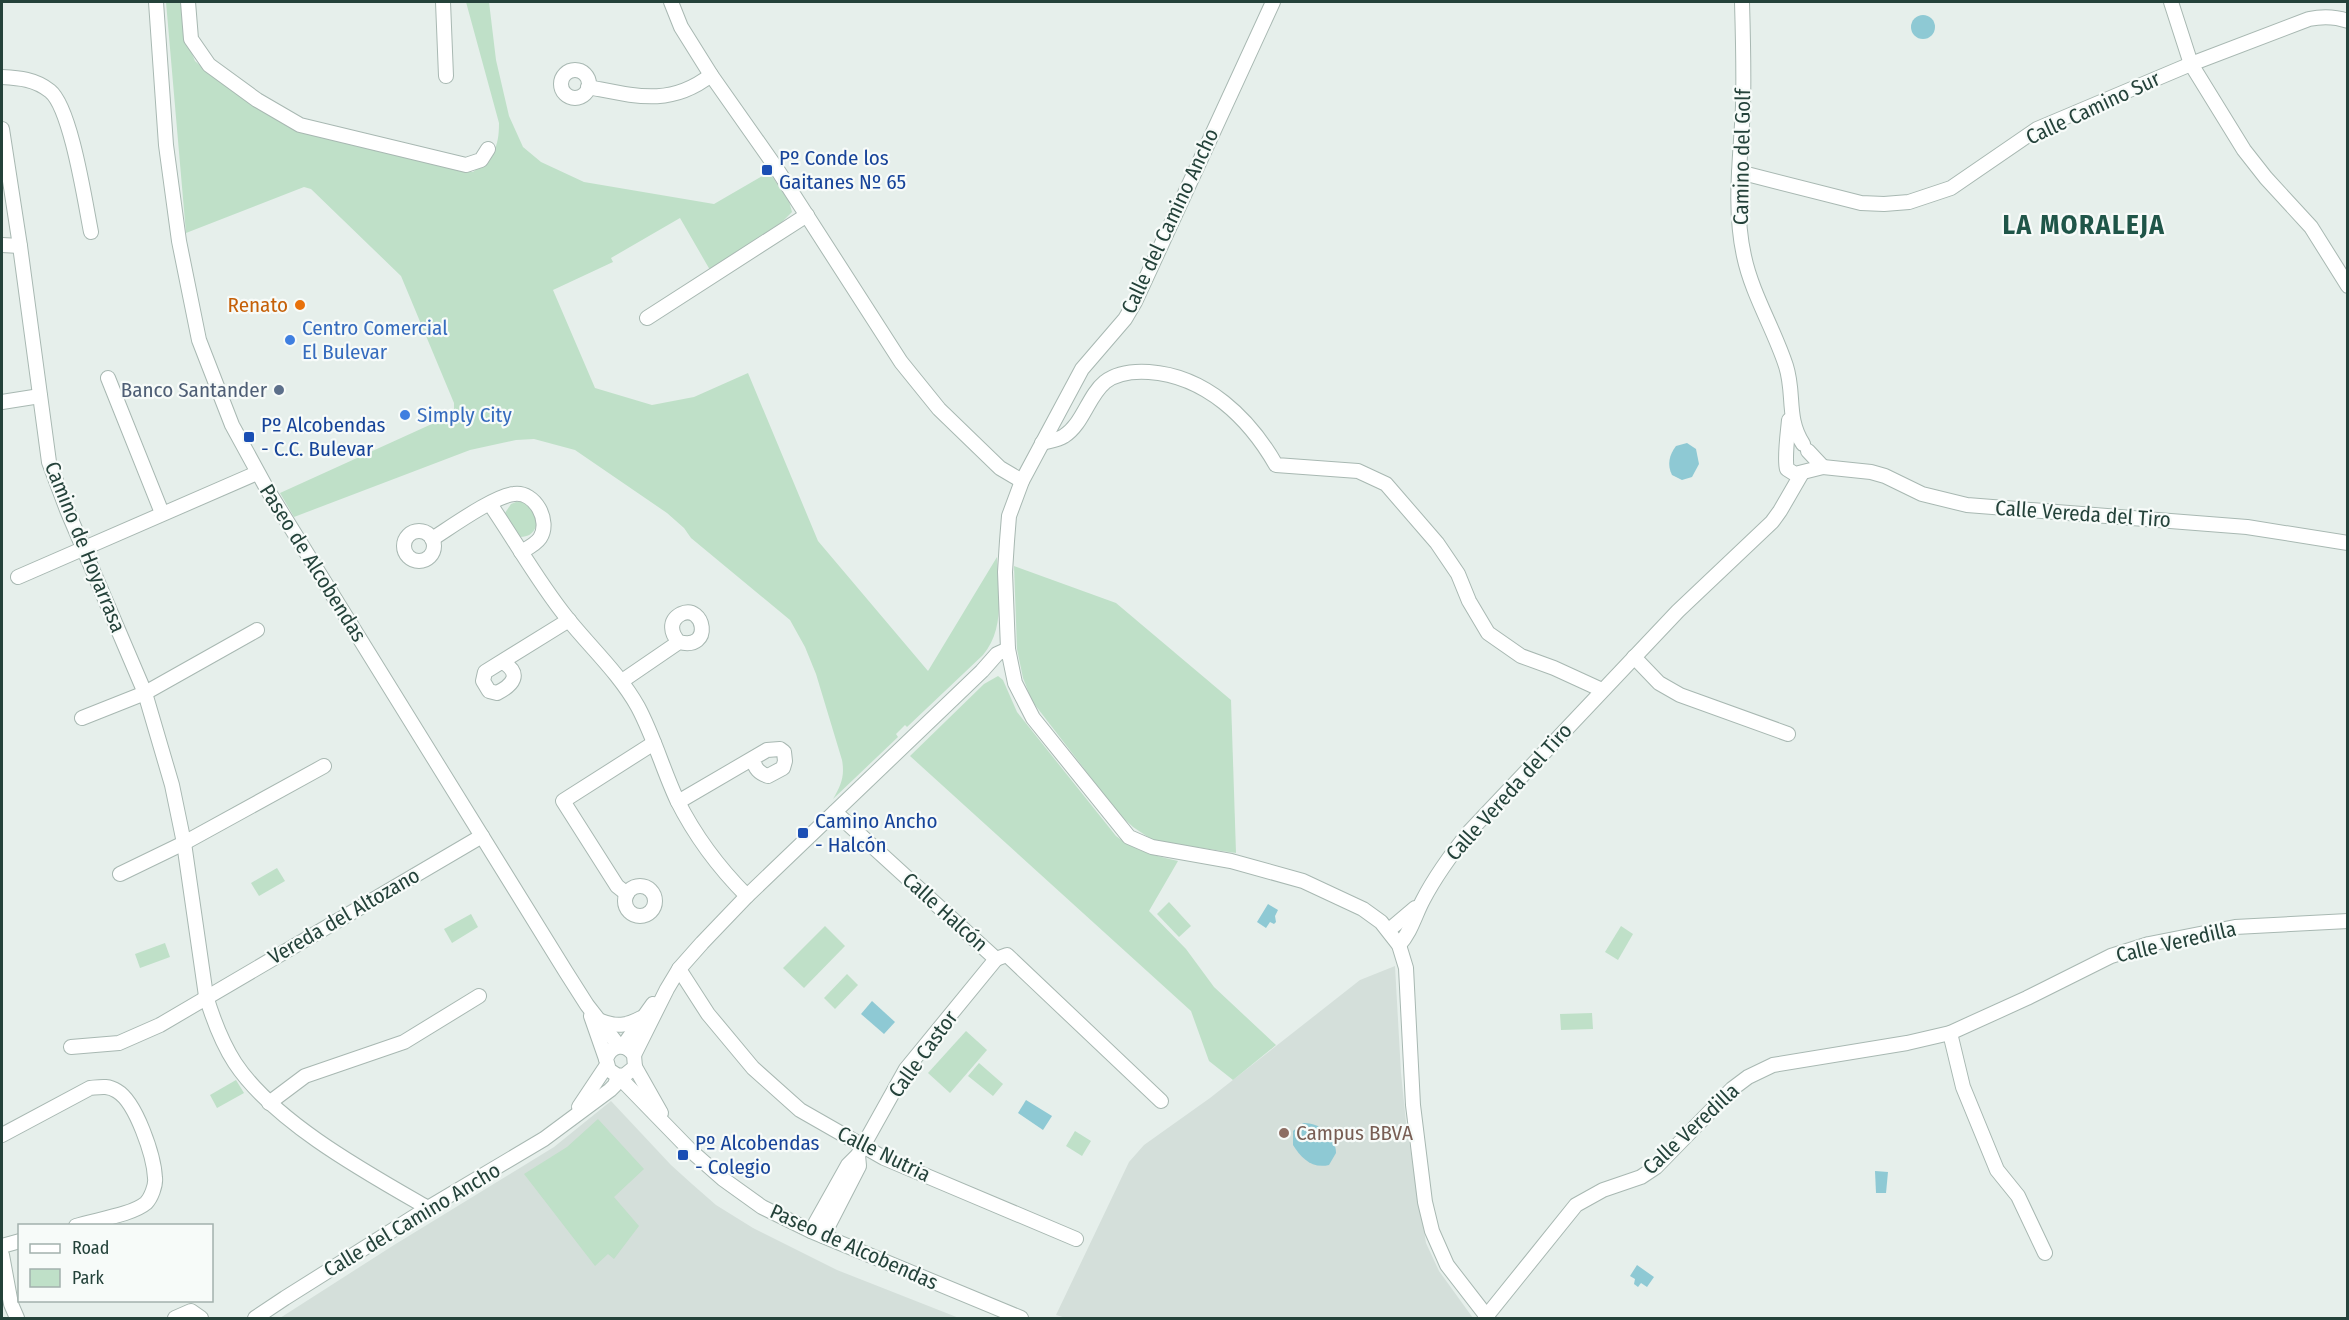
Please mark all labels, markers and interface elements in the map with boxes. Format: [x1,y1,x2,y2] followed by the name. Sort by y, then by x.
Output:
[2022,65,2165,150] street label: Calle Camino Sur
[1728,87,1756,225] street label: Camino del Golf
[1116,124,1224,318] street label: Calle del Camino Ancho
[779,145,906,195] place label: Pº Conde los Gaitanes Nº 65
[760,163,774,177] marker: Pº Conde los Gaitanes Nº 65
[2003,209,2165,241] district label: LA MORALEJA
[228,292,288,318] place label: Renato
[293,298,307,312] marker: Renato
[302,315,448,365] place label: Centro Comercial El Bulevar
[283,333,297,347] marker: Centro Comercial El Bulevar
[121,377,268,403] place label: Banco Santander
[272,383,286,397] marker: Banco Santander
[417,402,512,428] place label: Simply City
[398,408,412,422] marker: Simply City
[261,412,386,462] place label: Pº Alcobendas - C.C. Bulevar
[242,430,256,444] marker: Pº Alcobendas - C.C. Bulevar
[39,458,131,636] street label: Camino de Hoyarrasa
[254,479,372,647] street label: Paseo de Alcobendas
[1994,495,2172,533] street label: Calle Vereda del Tiro
[1440,718,1578,866] street label: Calle Vereda del Tiro
[815,808,937,858] place label: Camino Ancho - Halcón
[796,826,810,840] marker: Camino Ancho - Halcón
[264,862,424,970] street label: Vereda del Altozano
[897,867,993,957] street label: Calle Halcón
[2113,916,2239,968] street label: Calle Veredilla
[883,1005,964,1103] street label: Calle Castor
[1637,1078,1745,1180] street label: Calle Veredilla
[833,1120,935,1188] street label: Calle Nutria
[1296,1120,1413,1146] place label: Campus BBVA
[1277,1126,1291,1140] marker: Campus BBVA
[695,1130,820,1180] place label: Pº Alcobendas - Colegio
[676,1148,690,1162] marker: Pº Alcobendas - Colegio
[319,1157,505,1283] street label: Calle del Camino Ancho
[766,1198,942,1296] street label: Paseo de Alcobendas
[18,1224,213,1302] legend
[72,1237,109,1259] text: Road
[72,1267,105,1289] text: Park

